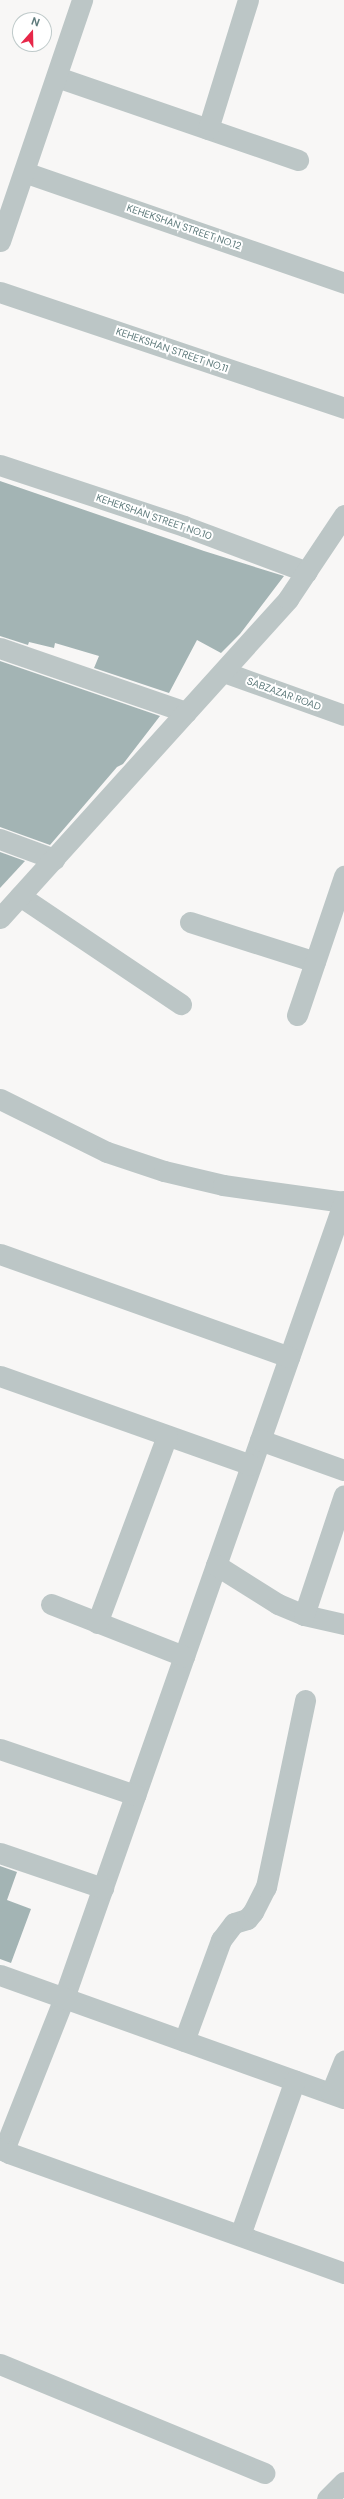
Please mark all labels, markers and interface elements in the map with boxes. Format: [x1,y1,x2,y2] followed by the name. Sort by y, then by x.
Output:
[12,12,52,52] north arrow
[30,14,42,30] text: N
[125,202,243,252] street label: KEHEKSHAN STREET NO.12
[114,325,230,375] street label: KEHEKSHAN STREET NO.11
[95,492,213,542] street label: KEHEKSHAN STREET NO.10
[245,675,323,713] street label: SABZAZAR ROAD

